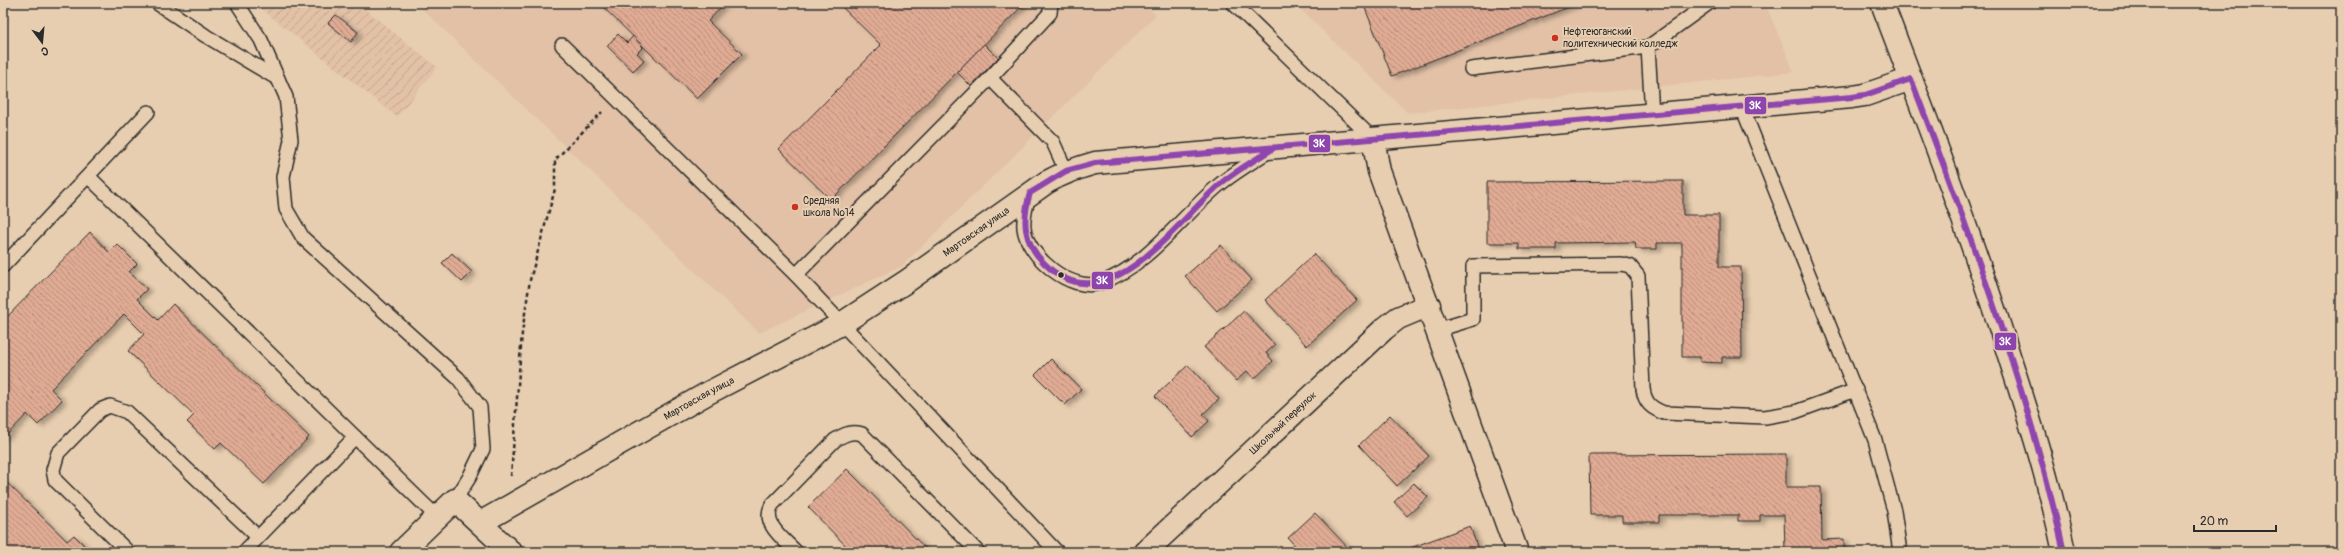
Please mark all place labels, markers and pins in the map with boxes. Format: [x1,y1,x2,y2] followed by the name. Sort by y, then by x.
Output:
[1563,26,1678,50] place label: Нефтеюганский политехнический колледж
[1550,33,1560,43] marker: Нефтеюганский политехнический колледж
[803,195,855,219] place label: Средняя школа №14
[790,202,800,212] marker: Средняя школа №14
[1056,270,1066,280] unlabelled marker

